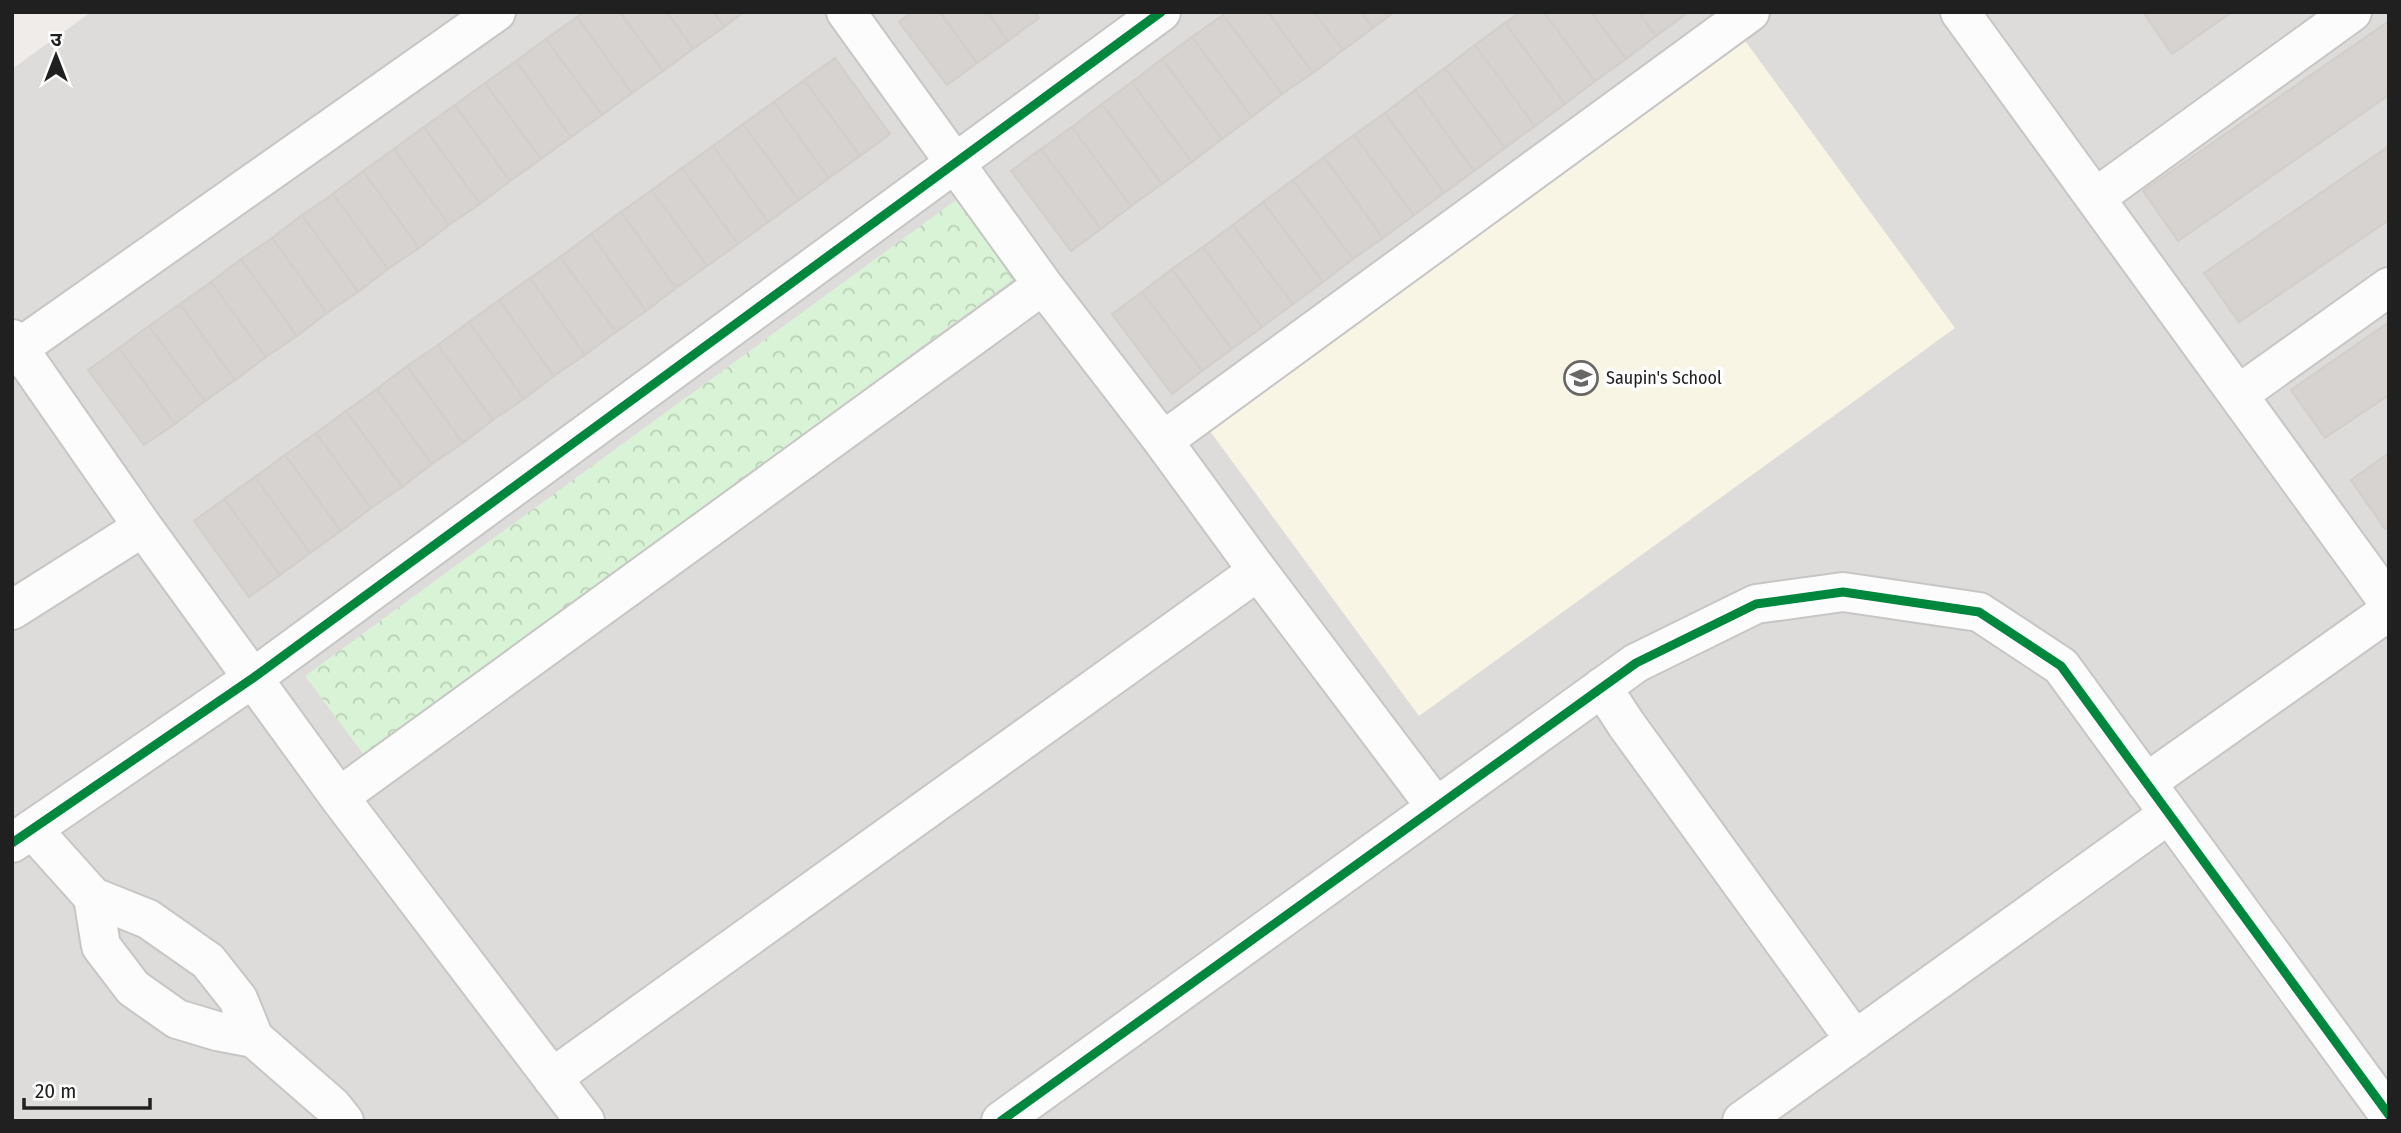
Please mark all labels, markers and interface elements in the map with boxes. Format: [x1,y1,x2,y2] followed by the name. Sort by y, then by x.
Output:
[21,21,91,91] north arrow
[50,28,62,51] text: उ
[1562,359,1600,397] school or university icon: Saupin's School
[1606,367,1722,389] place label: Saupin's School
[24,1066,150,1110] scale bar
[35,1078,76,1104] text: 20 m

